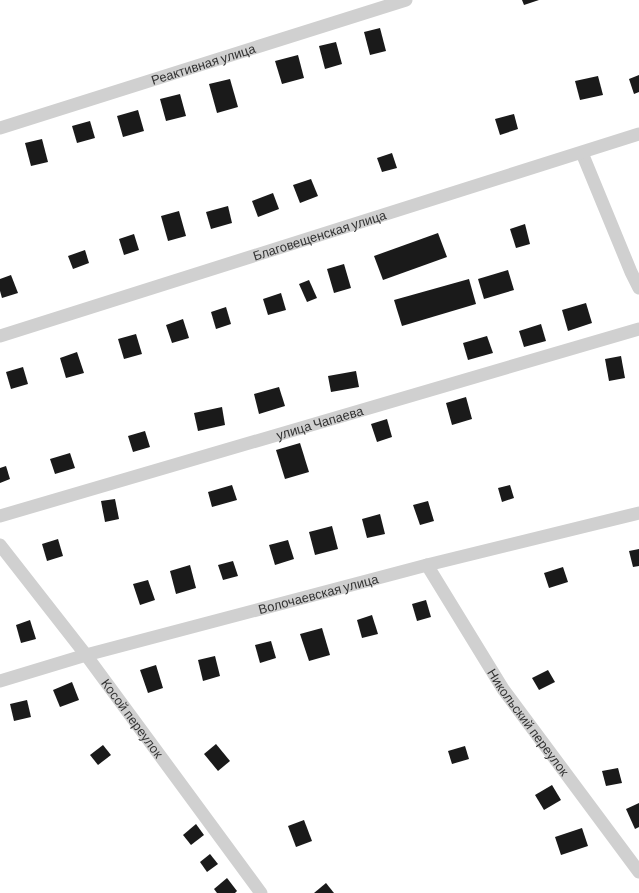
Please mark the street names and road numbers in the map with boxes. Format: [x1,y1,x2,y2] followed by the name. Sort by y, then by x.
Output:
[149,40,258,88] street label: Реактивная улица
[251,206,389,264] street label: Благовещенская улица
[274,402,366,443] street label: улица Чапаева
[256,570,381,617] street label: Волочаевская улица
[484,665,573,779] street label: Никольский переулок
[98,676,167,761] street label: Косой переулок

